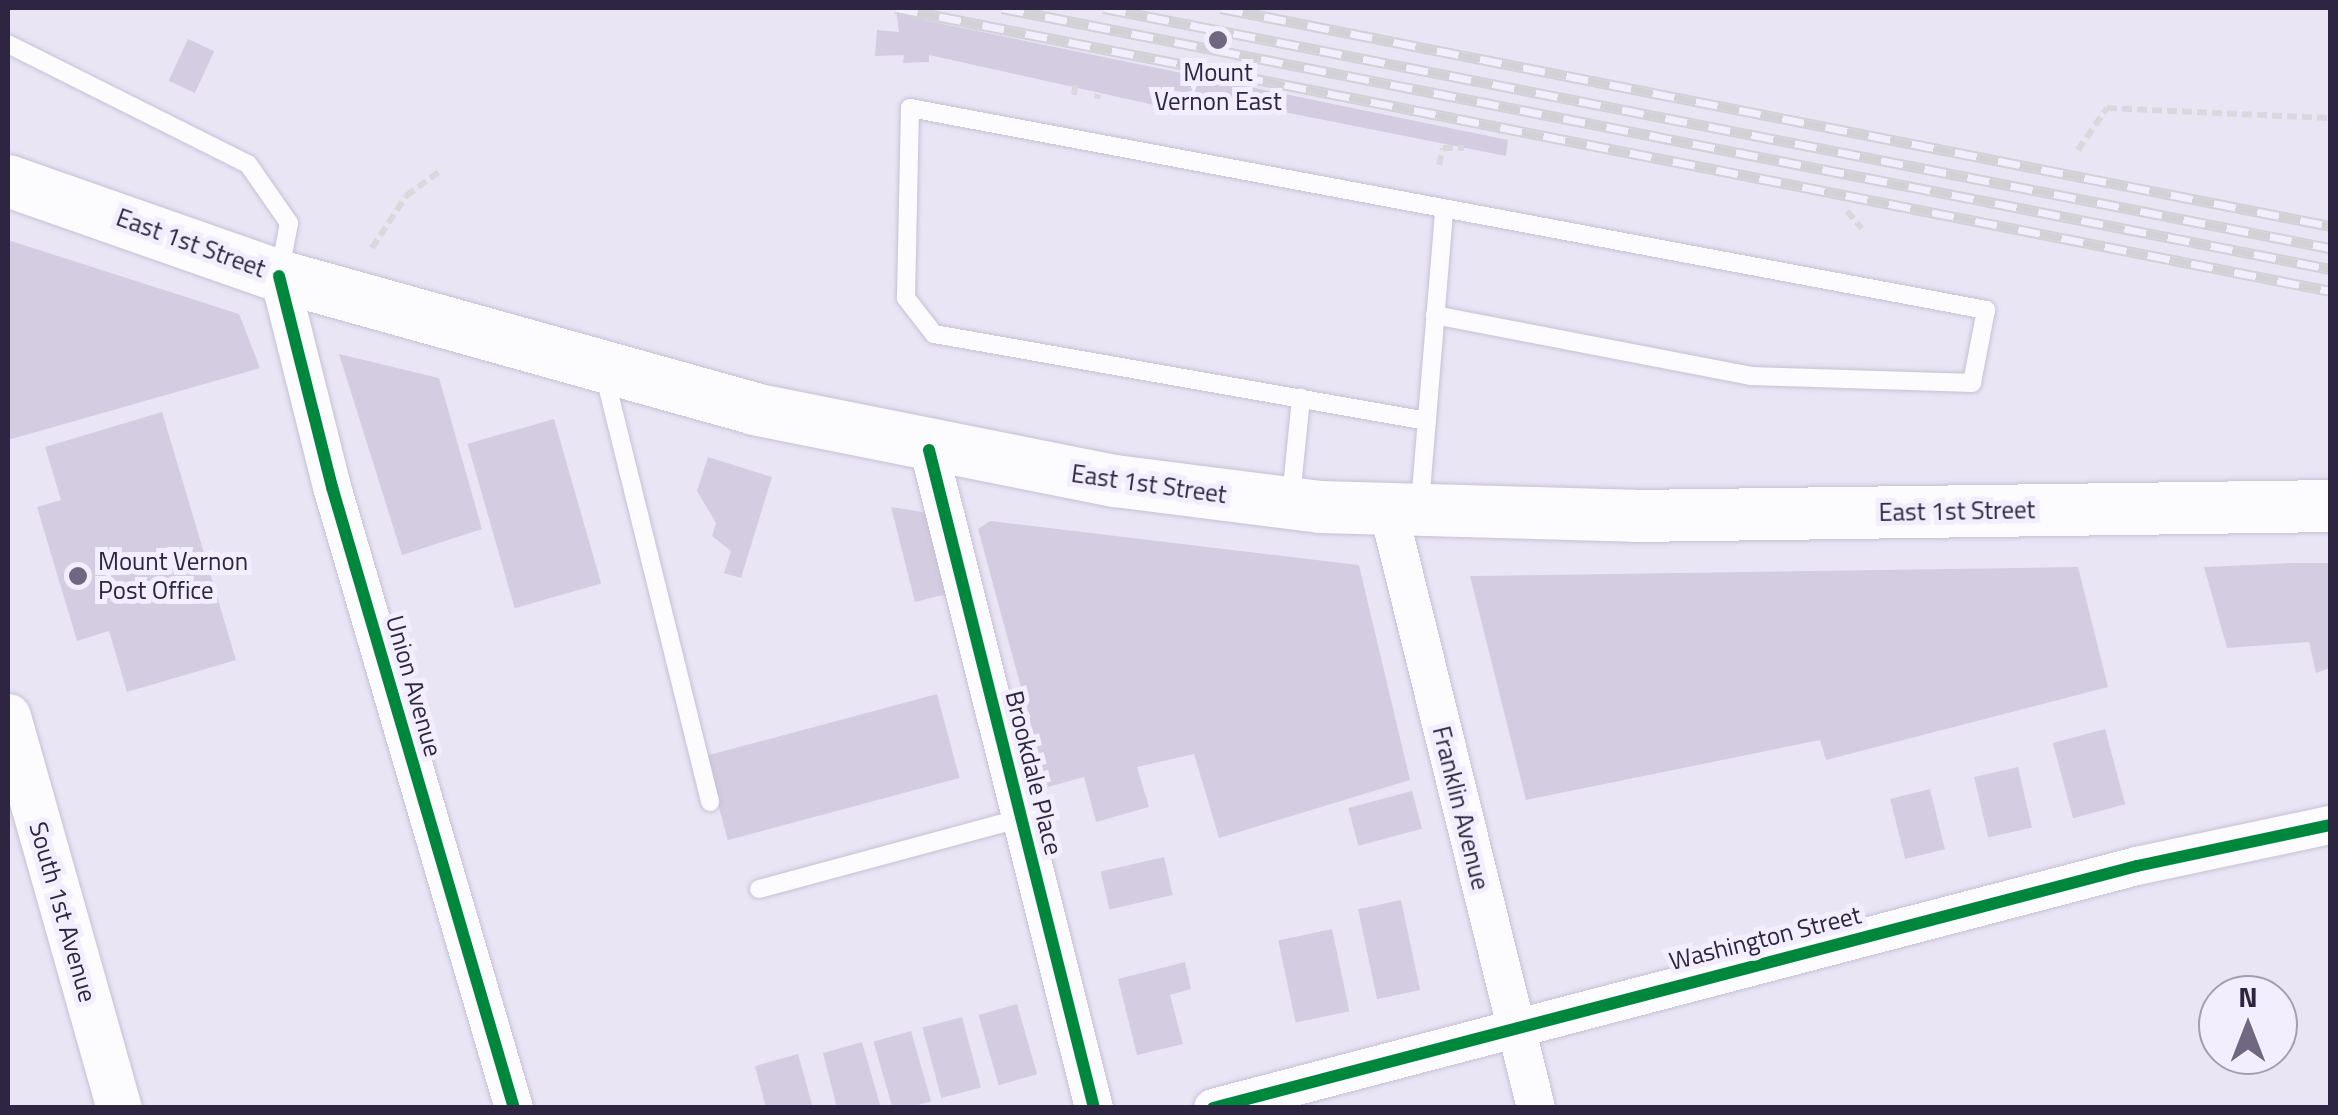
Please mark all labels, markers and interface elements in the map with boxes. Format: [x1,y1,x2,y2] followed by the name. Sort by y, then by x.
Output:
[1205,27,1231,53] marker: Mount Vernon East
[1154,58,1282,117] place label: Mount Vernon East
[112,202,270,284] street label: East 1st Street
[1069,458,1229,510] street label: East 1st Street
[1878,495,2036,527] street label: East 1st Street
[98,547,248,606] place label: Mount Vernon Post Office
[67,565,89,587] marker: Mount Vernon Post Office
[380,612,448,760] street label: Union Avenue
[999,688,1069,858] street label: Brookdale Place
[1426,723,1496,893] street label: Franklin Avenue
[23,819,103,1005] street label: South 1st Avenue
[1666,900,1864,976] street label: Washington Street
[2198,975,2298,1075] north arrow
[2238,975,2258,1018] text: N

